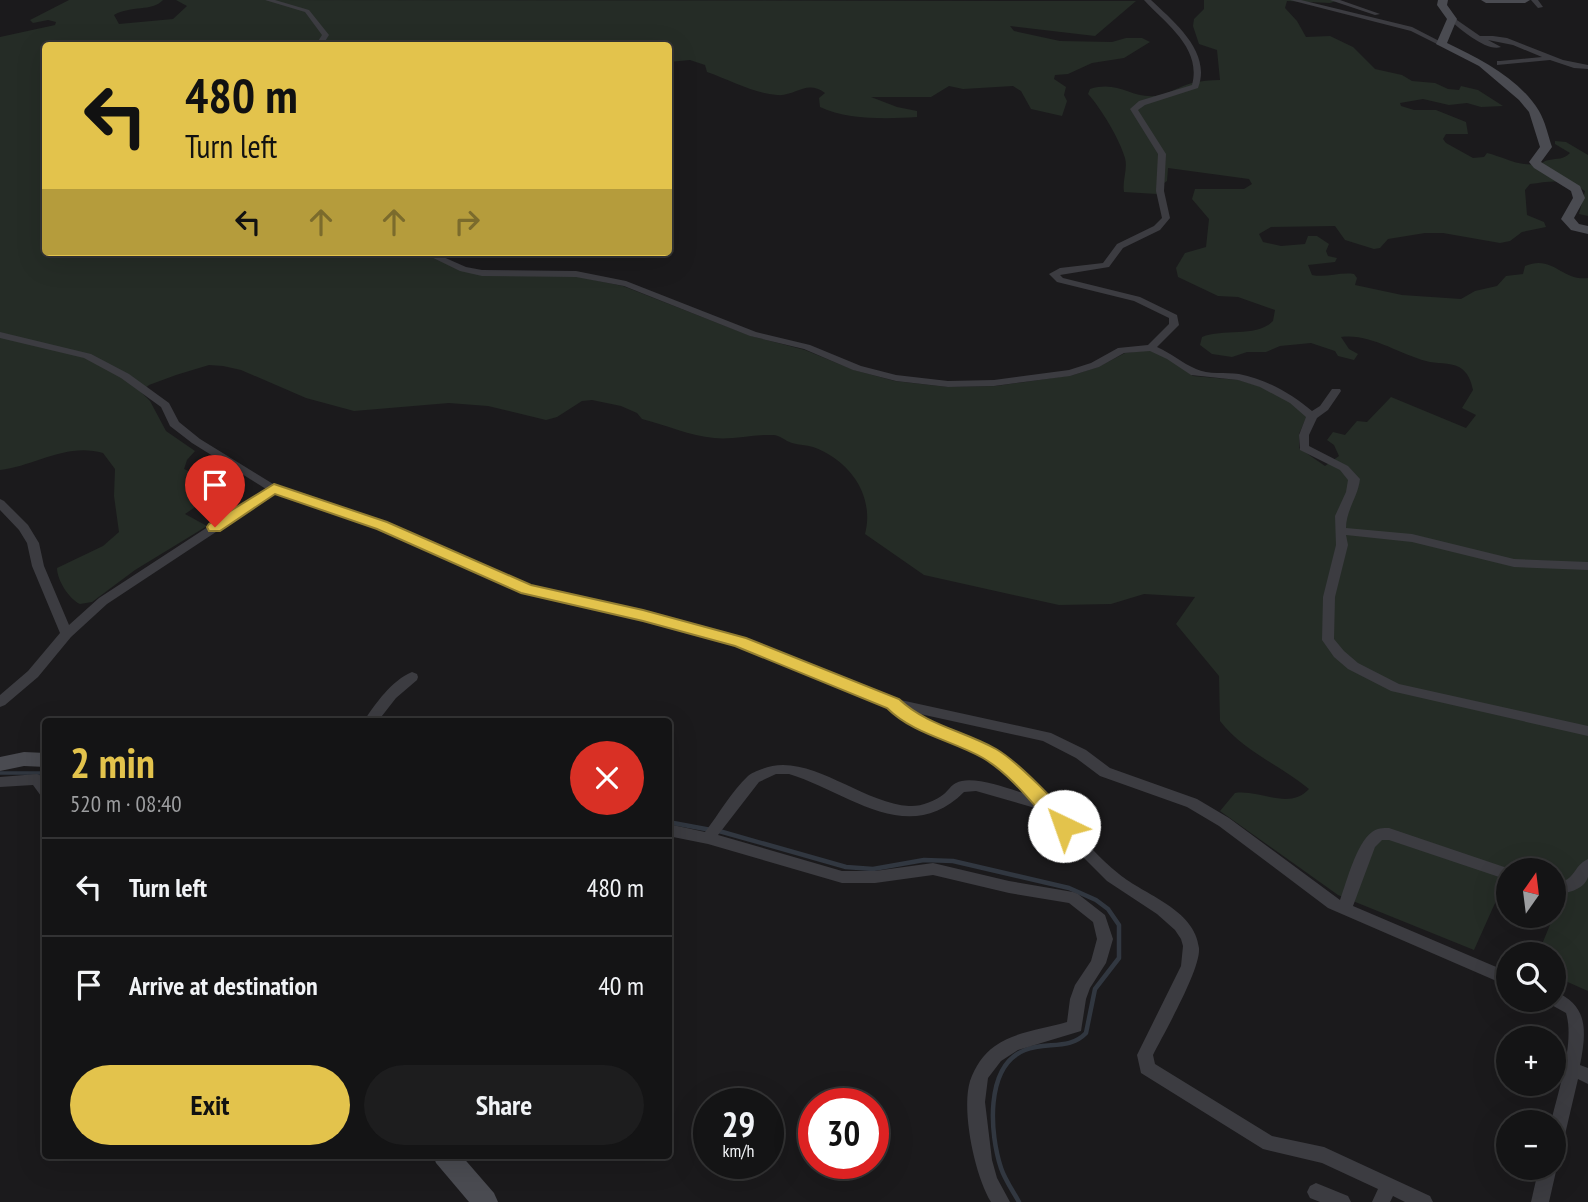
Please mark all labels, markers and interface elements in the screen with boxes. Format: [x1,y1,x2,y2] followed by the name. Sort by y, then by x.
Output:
[185,63,298,127] text: 480 m
[70,70,161,161] icon: left
[185,125,277,167] text: Turn left
[229,203,267,241] icon: left
[302,203,340,241] icon: ahead
[375,203,413,241] icon: ahead
[448,203,486,241] icon: right
[185,455,245,527] pin
[196,466,234,504] icon: arrive
[70,735,155,790] text: 2 min
[570,741,644,815] button: close
[70,789,182,818] text: 520 m · 08:40
[1027,789,1101,863] position arrow
[1496,858,1566,928] north arrow
[1496,858,1566,1180] map controls
[70,868,108,906] icon: left
[129,871,207,904] text: Turn left
[586,871,644,904] text: 480 m
[1496,942,1566,1012] button: search
[70,966,108,1004] icon: arrive
[129,969,318,1002] text: Arrive at destination
[598,969,644,1002] text: 40 m
[1496,1026,1566,1096] button: +
[70,1065,350,1145] button: Exit
[364,1065,644,1145] button: Share
[798,1088,889,1179] speed limit sign: 30
[722,1101,755,1147] text: 29
[1496,1110,1566,1180] button: −
[723,1139,754,1162] text: km/h

